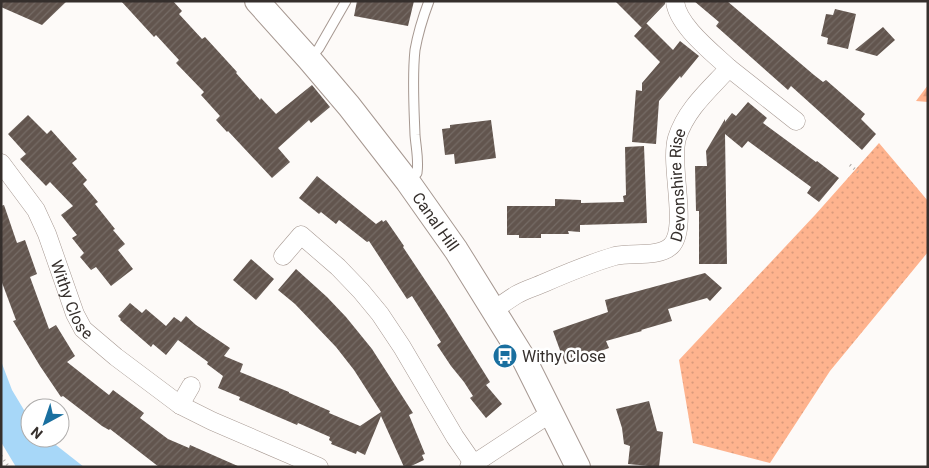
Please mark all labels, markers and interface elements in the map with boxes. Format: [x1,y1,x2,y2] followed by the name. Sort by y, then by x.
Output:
[665,125,689,244] street label: Devonshire Rise
[409,188,463,254] street label: Canal Hill
[47,257,97,343] street label: Withy Close
[492,343,518,369] bus stop icon: Withy Close
[522,347,606,366] place label: Withy Close
[20,398,70,448] north arrow
[28,424,46,442] text: N

